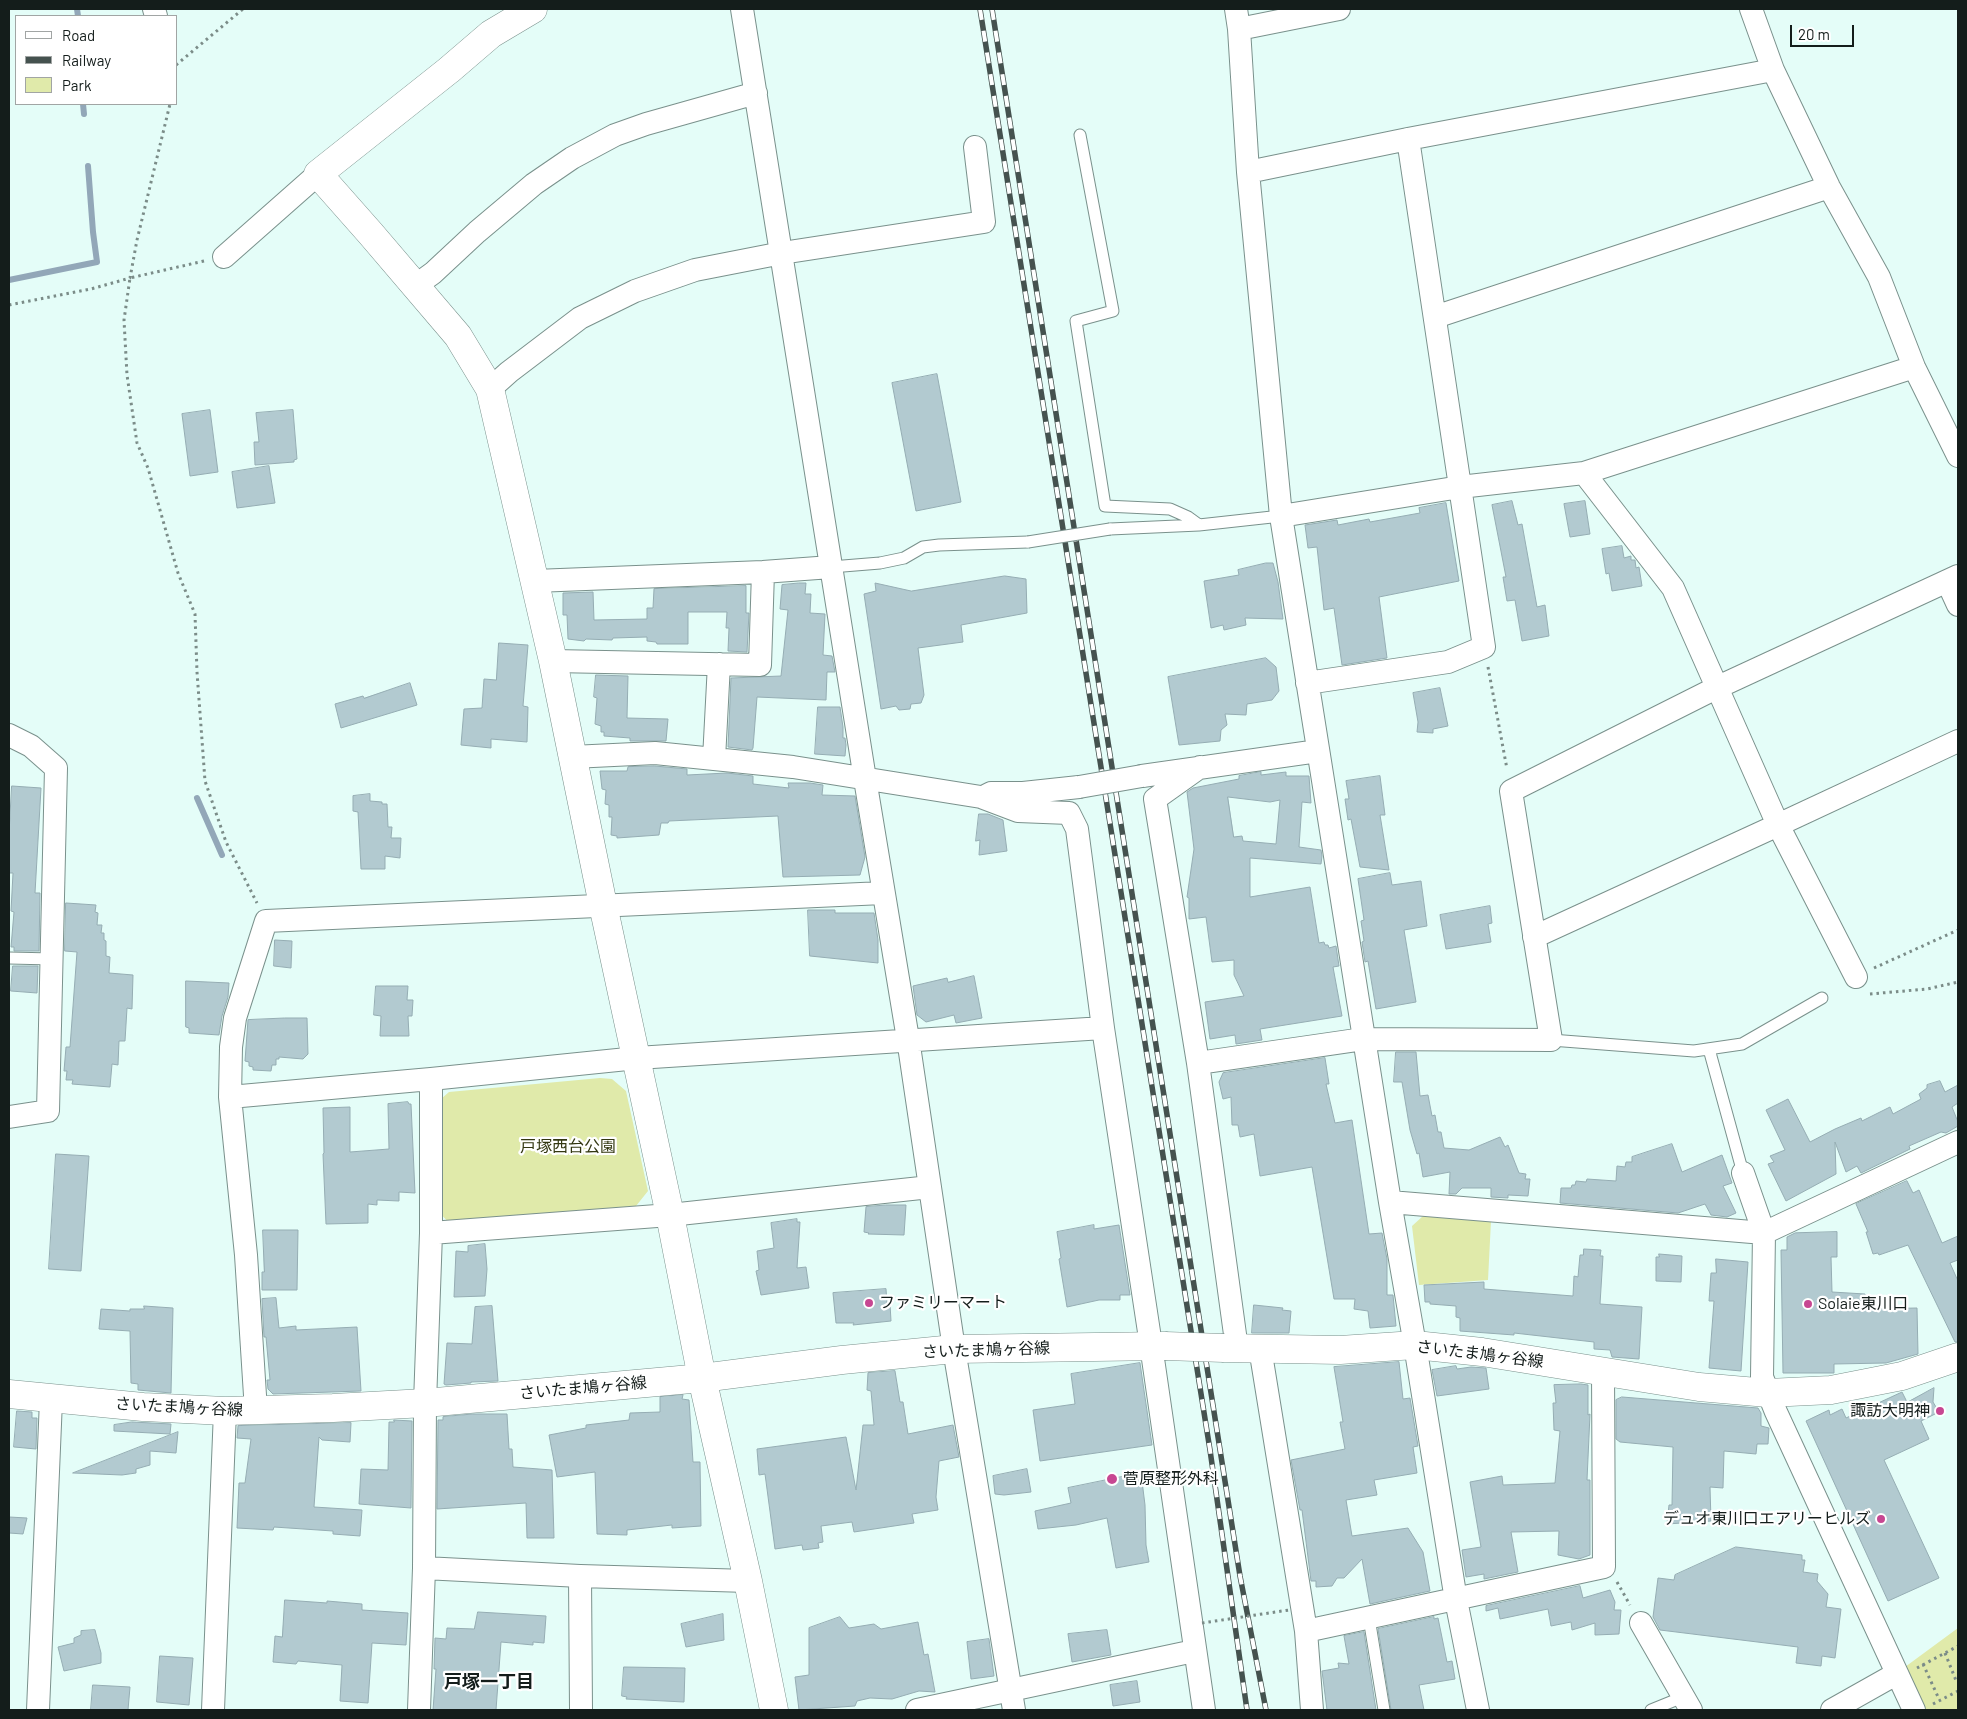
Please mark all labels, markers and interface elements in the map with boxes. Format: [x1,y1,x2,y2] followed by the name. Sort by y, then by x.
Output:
[15,15,178,105] legend
[1792,15,1856,47] scale bar
[1798,25,1830,43] text: 20 m
[62,26,95,44] text: Road
[62,51,111,69] text: Railway
[62,76,91,94] text: Park
[520,1137,616,1157] park label: 戸塚西台公園
[879,1293,1007,1313] place label: ファミリーマート
[1818,1294,1909,1314] place label: Solaie東川口
[863,1297,875,1309] marker: ファミリーマート
[1802,1298,1814,1310] marker: Solaie東川口
[1415,1337,1545,1371] street label: さいたま鳩ヶ谷線
[922,1338,1050,1362] street label: さいたま鳩ヶ谷線
[518,1373,648,1403] street label: さいたま鳩ヶ谷線
[115,1394,243,1420] street label: さいたま鳩ヶ谷線
[1850,1401,1930,1421] place label: 諏訪大明神
[1934,1405,1946,1417] marker: 諏訪大明神
[1123,1469,1219,1489] place label: 菅原整形外科
[1105,1472,1119,1486] marker: 菅原整形外科
[1663,1509,1871,1529] place label: デュオ東川口エアリーヒルズ
[1875,1513,1887,1525] marker: デュオ東川口エアリーヒルズ
[444,1671,534,1693] district label: 戸塚一丁目

